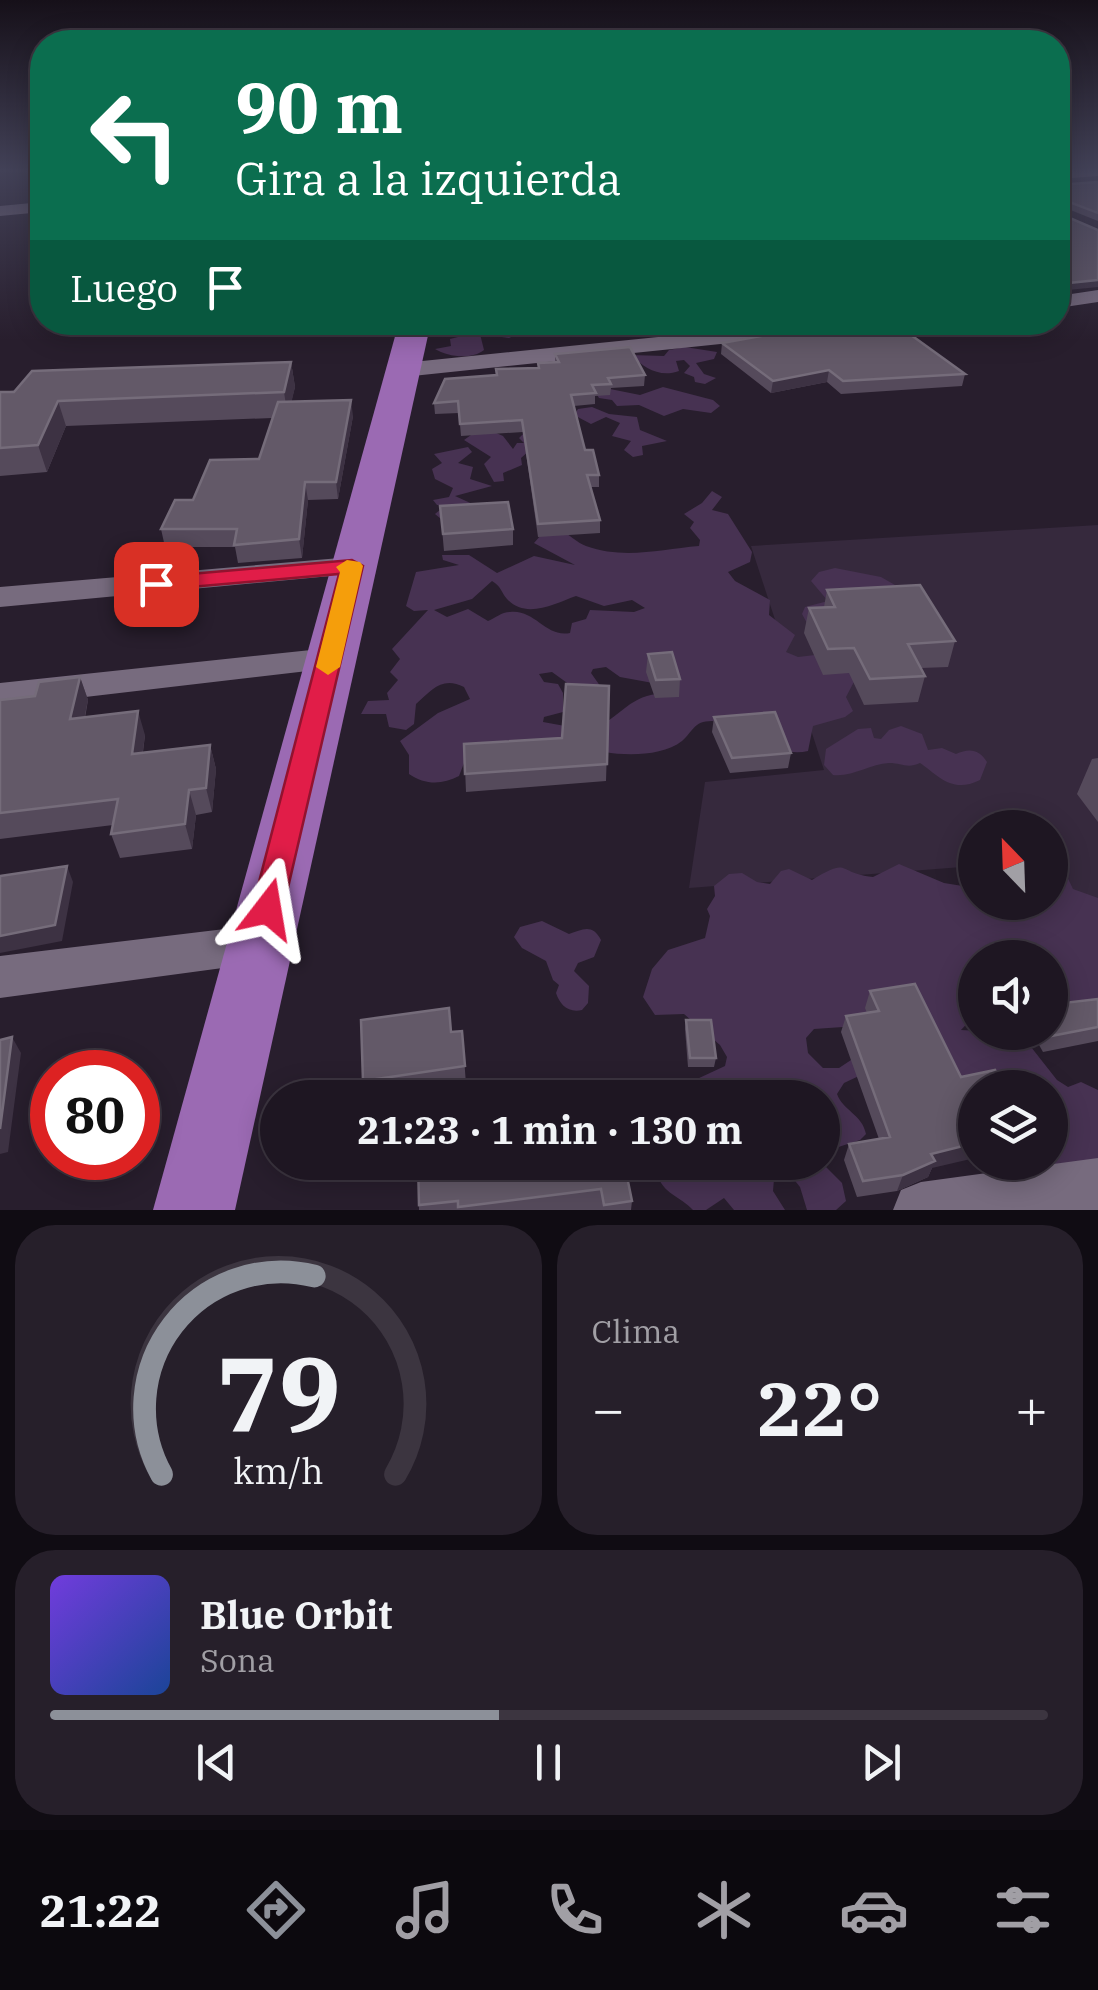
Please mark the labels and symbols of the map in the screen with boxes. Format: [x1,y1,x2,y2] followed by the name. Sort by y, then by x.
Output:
[114,542,199,627] pin
[958,810,1068,920] north arrow
[216,857,320,961] position arrow
[30,1050,160,1180] speed limit sign: 80

